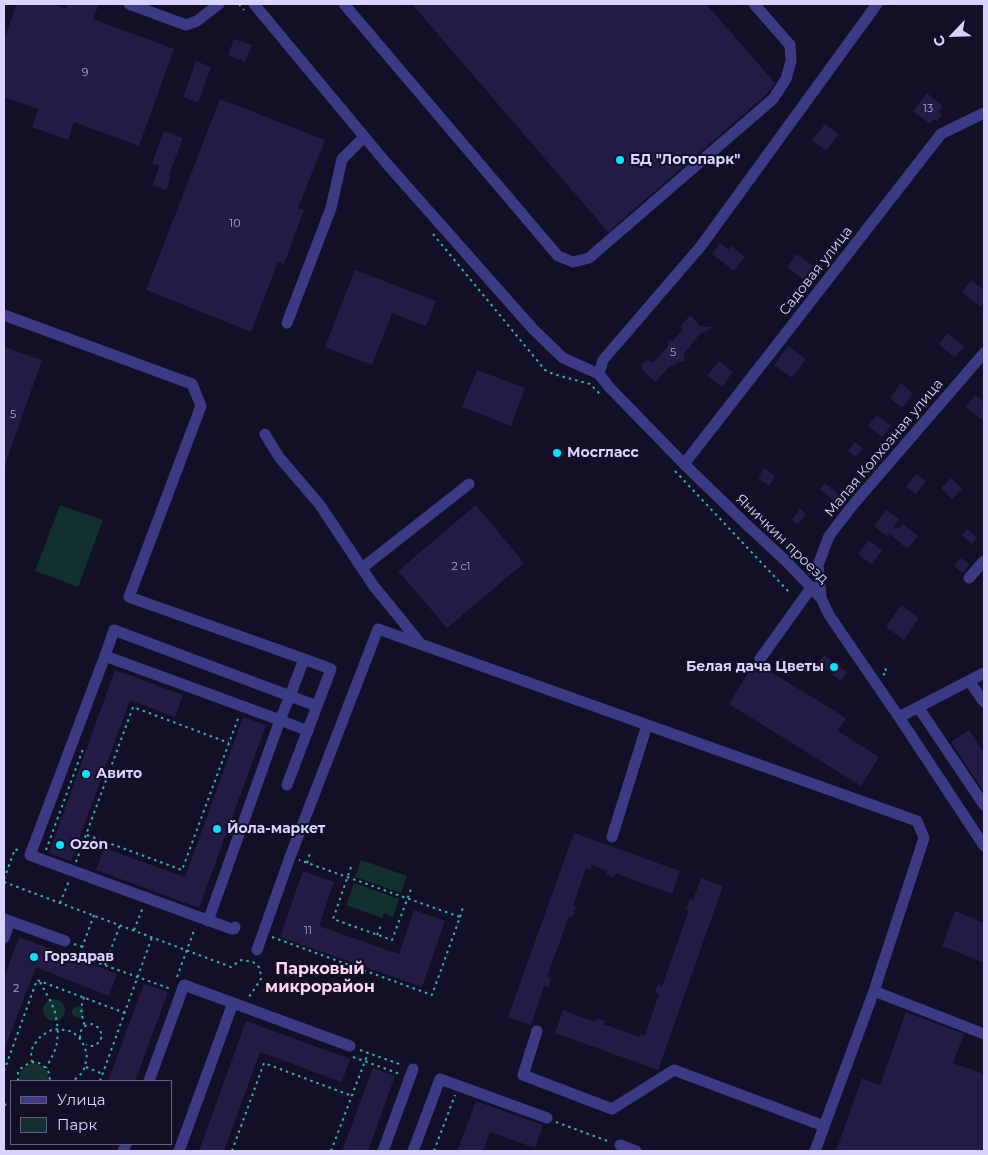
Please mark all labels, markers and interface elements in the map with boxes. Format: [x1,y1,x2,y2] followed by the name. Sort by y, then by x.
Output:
[928,10,978,60] north arrow
[929,33,950,49] text: С
[82,66,88,80] house number: 9
[923,102,933,116] house number: 13
[630,152,740,168] place label: БД "Логопарк"
[614,154,626,166] marker: БД "Логопарк"
[229,217,241,231] house number: 10
[776,223,856,319] street label: Садовая улица
[670,346,676,360] house number: 5
[821,376,947,520] street label: Малая Колхозная улица
[10,408,16,422] house number: 5
[567,445,639,461] place label: Мосгласс
[551,447,563,459] marker: Мосгласс
[732,491,832,587] street label: Яничкин проезд
[451,560,471,574] house number: 2 с1
[686,659,824,675] place label: Белая дача Цветы
[828,661,840,673] marker: Белая дача Цветы
[96,766,142,782] place label: Авито
[80,768,92,780] marker: Авито
[227,821,325,837] place label: Йола-маркет
[211,823,223,835] marker: Йола-маркет
[70,837,108,853] place label: Ozon
[54,839,66,851] marker: Ozon
[304,924,312,938] house number: 11
[44,949,114,965] place label: Горздрав
[28,951,40,963] marker: Горздрав
[265,959,375,997] district label: Парковый микрорайон
[13,982,19,996] house number: 2
[10,1080,172,1145] legend
[57,1090,105,1109] text: Улица
[57,1115,97,1134] text: Парк

